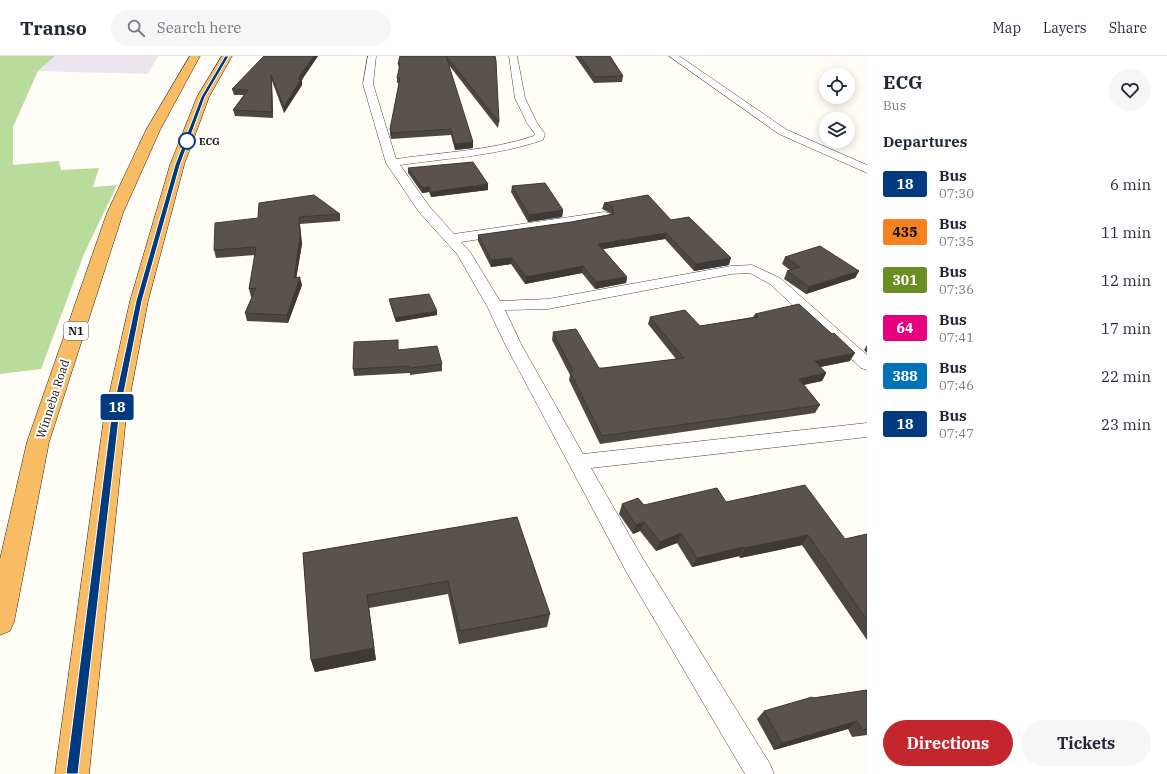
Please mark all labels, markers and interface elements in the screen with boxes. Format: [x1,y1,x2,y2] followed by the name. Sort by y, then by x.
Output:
[111,10,391,46] search box
[20,16,87,40] text: Transo
[125,17,147,39] icon: search
[157,18,241,37] text: Search here
[993,19,1021,37] text: Map
[1043,19,1087,37] text: Layers
[1109,19,1147,37] text: Share
[819,68,855,148] map controls
[819,68,855,104] button: locate
[1109,69,1151,111] button: heart
[883,70,923,94] text: ECG
[883,97,906,114] text: Bus
[819,112,855,148] button: layers
[178,132,196,150] marker: ECG
[883,132,967,151] text: Departures
[199,135,220,148] place label: ECG
[939,166,967,185] text: Bus
[897,175,913,193] text: 18
[1110,175,1151,194] text: 6 min
[939,185,974,202] text: 07:30
[939,214,967,233] text: Bus
[892,223,918,241] text: 435
[1101,223,1151,242] text: 11 min
[939,233,974,250] text: 07:35
[939,262,967,281] text: Bus
[892,271,918,289] text: 301
[1101,271,1151,290] text: 12 min
[939,281,974,298] text: 07:36
[939,310,967,329] text: Bus
[897,319,913,337] text: 64
[1101,319,1151,338] text: 17 min
[64,322,88,340] road number: N1
[939,329,974,346] text: 07:41
[33,357,72,440] street label: Winneba Road
[939,358,967,377] text: Bus
[892,367,918,385] text: 388
[1101,367,1151,386] text: 22 min
[939,377,974,394] text: 07:46
[99,394,135,420] line badge: 18
[109,398,125,416] text: 18
[939,406,967,425] text: Bus
[897,415,913,433] text: 18
[1101,415,1151,434] text: 23 min
[939,425,974,442] text: 07:47
[883,720,1013,766] button: Directions
[1021,720,1151,766] button: Tickets

